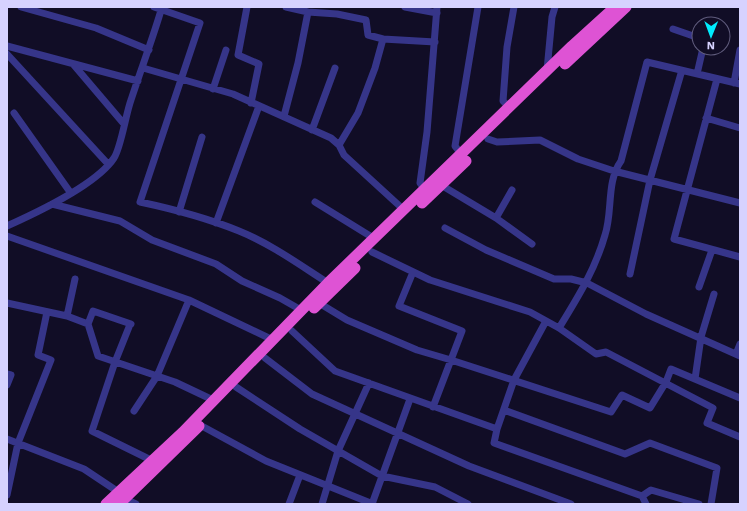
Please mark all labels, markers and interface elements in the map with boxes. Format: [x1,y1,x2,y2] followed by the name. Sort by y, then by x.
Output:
[691,16,731,56] north arrow
[707,39,715,52] text: N

